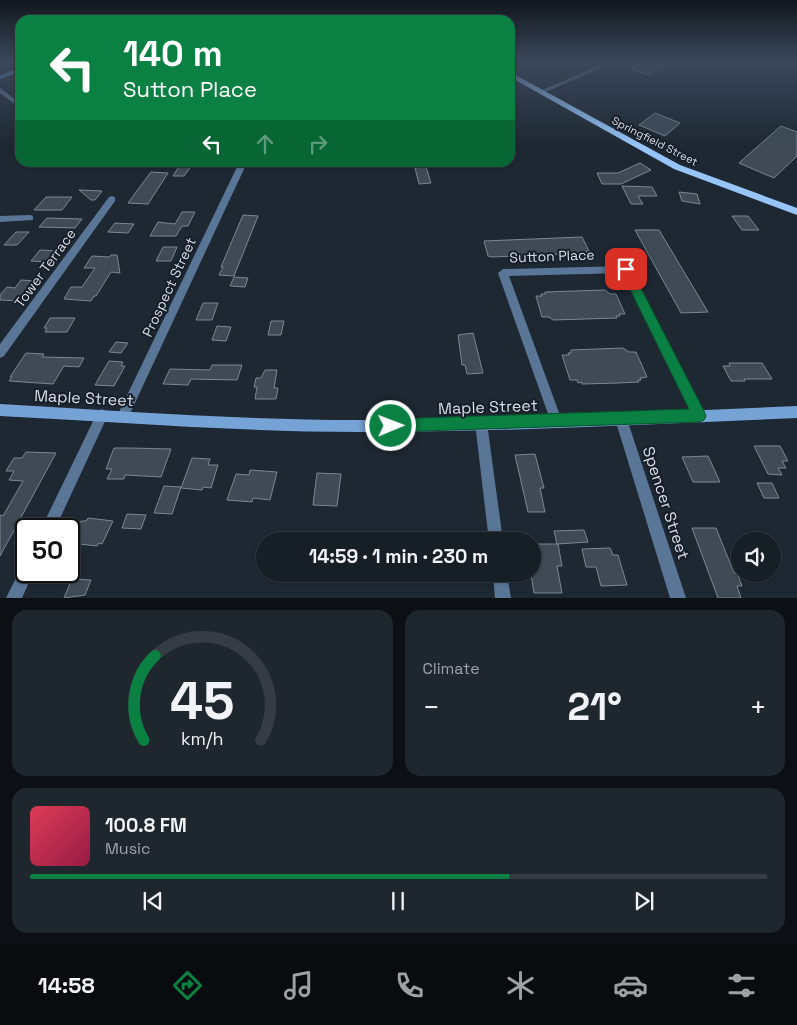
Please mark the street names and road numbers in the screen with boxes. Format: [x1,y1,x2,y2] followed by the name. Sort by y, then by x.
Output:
[610,113,700,169] street label: Springfield Street
[10,225,80,311] street label: Tower Terrace
[138,234,200,340] street label: Prospect Street
[509,246,595,266] street label: Sutton Place
[34,385,134,411] street label: Maple Street
[438,395,538,419] street label: Maple Street
[638,444,694,562] street label: Spencer Street

